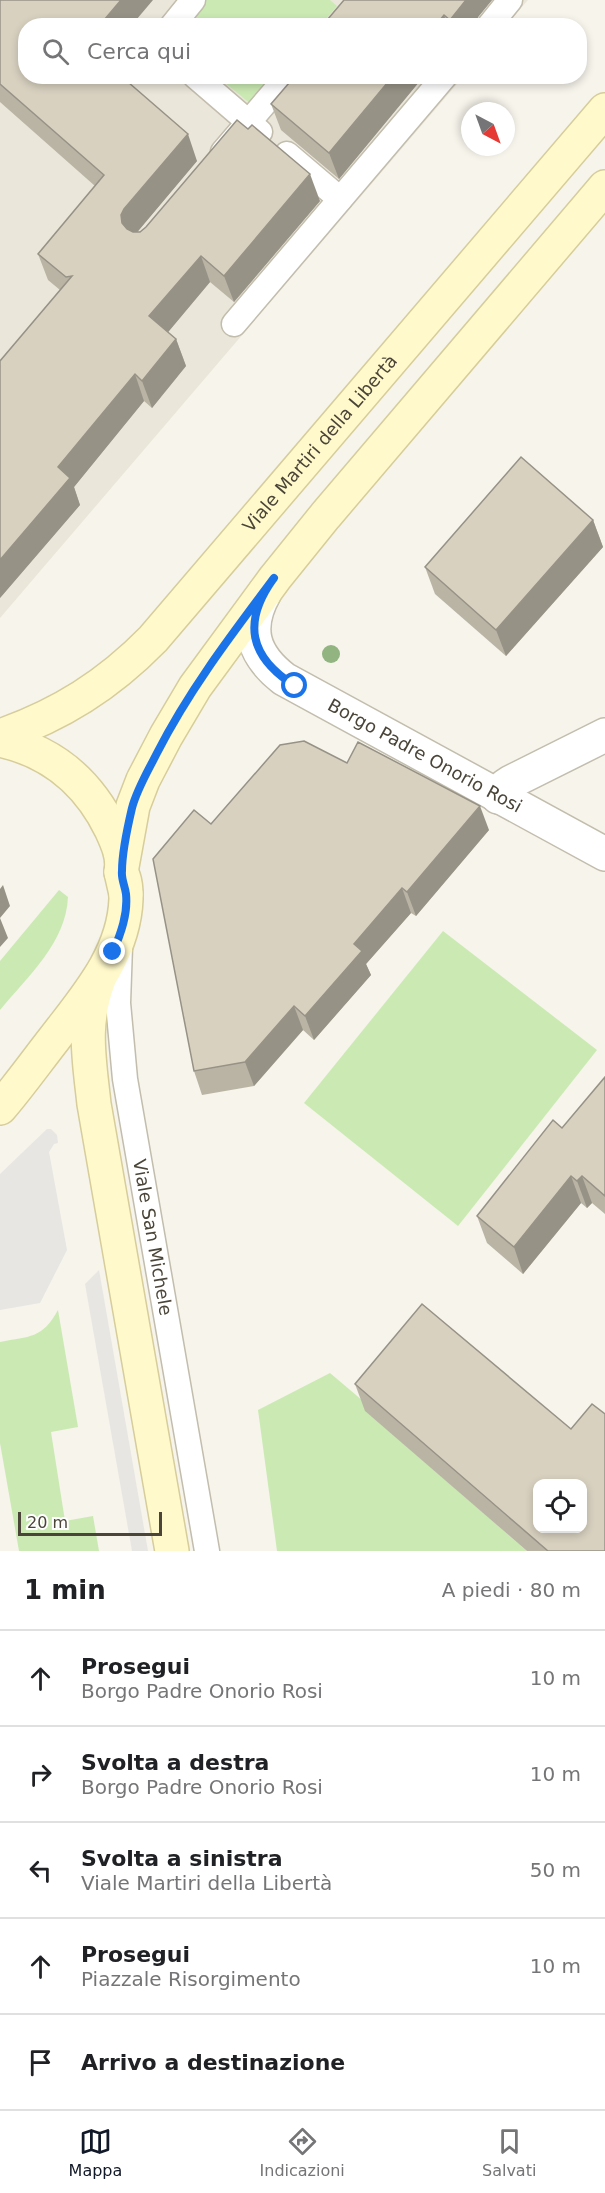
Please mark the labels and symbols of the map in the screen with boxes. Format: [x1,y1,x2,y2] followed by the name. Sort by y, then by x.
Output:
[461,102,515,156] north arrow
[238,350,401,536] street label: Viale Martiri della Libertà
[281,672,307,698] route start
[324,694,526,817] street label: Borgo Padre Onorio Rosi
[99,938,125,964] route end
[129,1157,177,1317] street label: Viale San Michele
[18,1509,162,1536] scale bar

